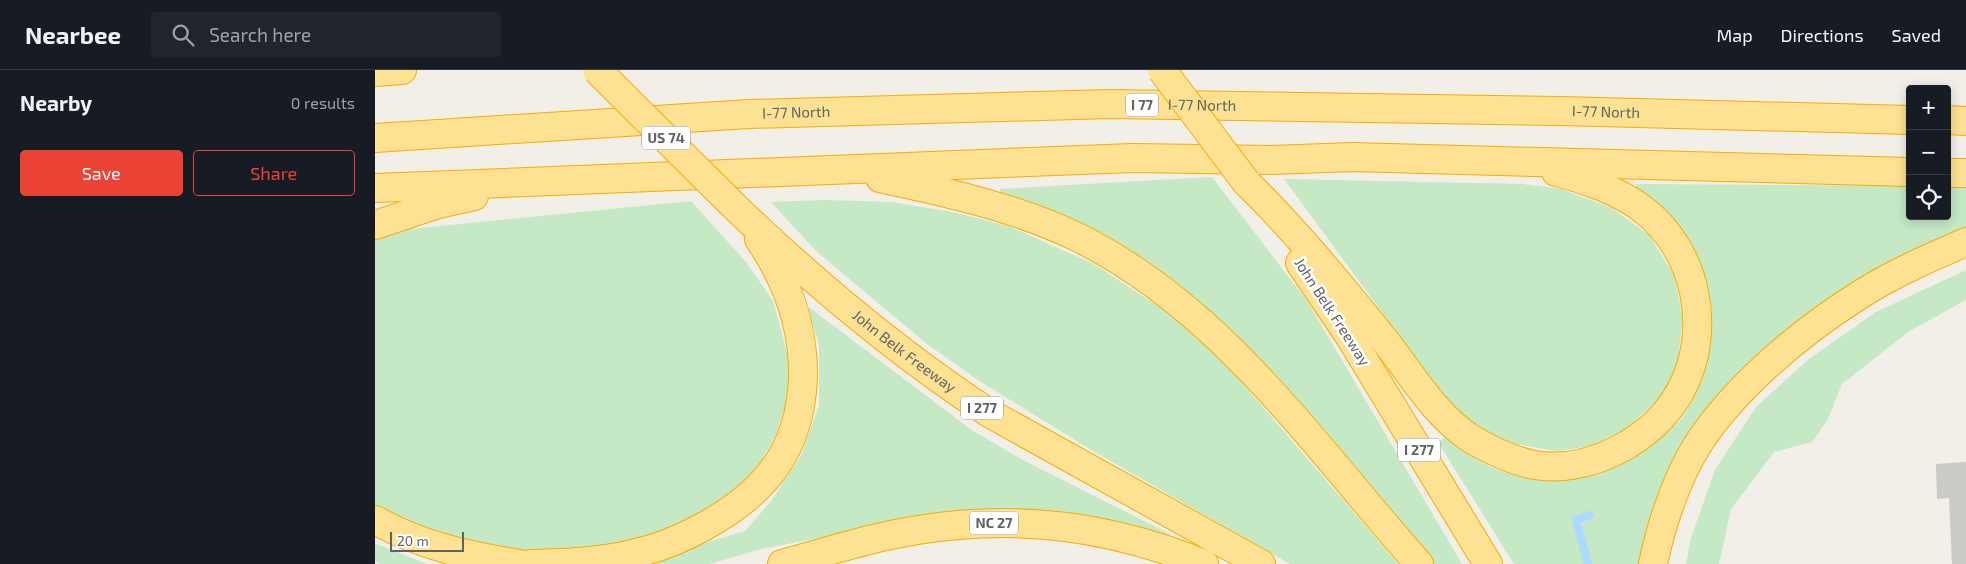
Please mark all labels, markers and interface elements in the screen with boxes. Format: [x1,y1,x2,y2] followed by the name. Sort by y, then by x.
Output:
[151,12,501,57] search box
[25,20,121,49] text: Nearbee
[169,21,197,49] icon: search
[209,23,311,46] text: Search here
[1716,24,1753,46] text: Map
[1781,24,1864,46] text: Directions
[1892,24,1941,46] text: Saved
[1906,85,1951,220] map controls
[1906,85,1951,130] button: +
[20,90,92,115] text: Nearby
[291,93,355,112] text: 0 results
[1126,94,1158,116] road number: I 77
[1168,95,1236,114] street label: I-77 North
[1572,101,1640,121] street label: I-77 North
[762,102,831,122] street label: I-77 North
[642,126,690,150] road number: US 74
[1906,130,1951,175] button: −
[20,150,183,196] button: Save
[193,150,355,196] button: Share
[1906,175,1951,220] button: locate
[1291,254,1375,369] street label: John Belk Freeway
[849,306,960,396] street label: John Belk Freeway
[961,396,1003,419] road number: I 277
[1398,438,1440,462] road number: I 277
[970,512,1018,534] road number: NC 27
[390,529,464,552] scale bar
[397,532,429,549] text: 20 m

